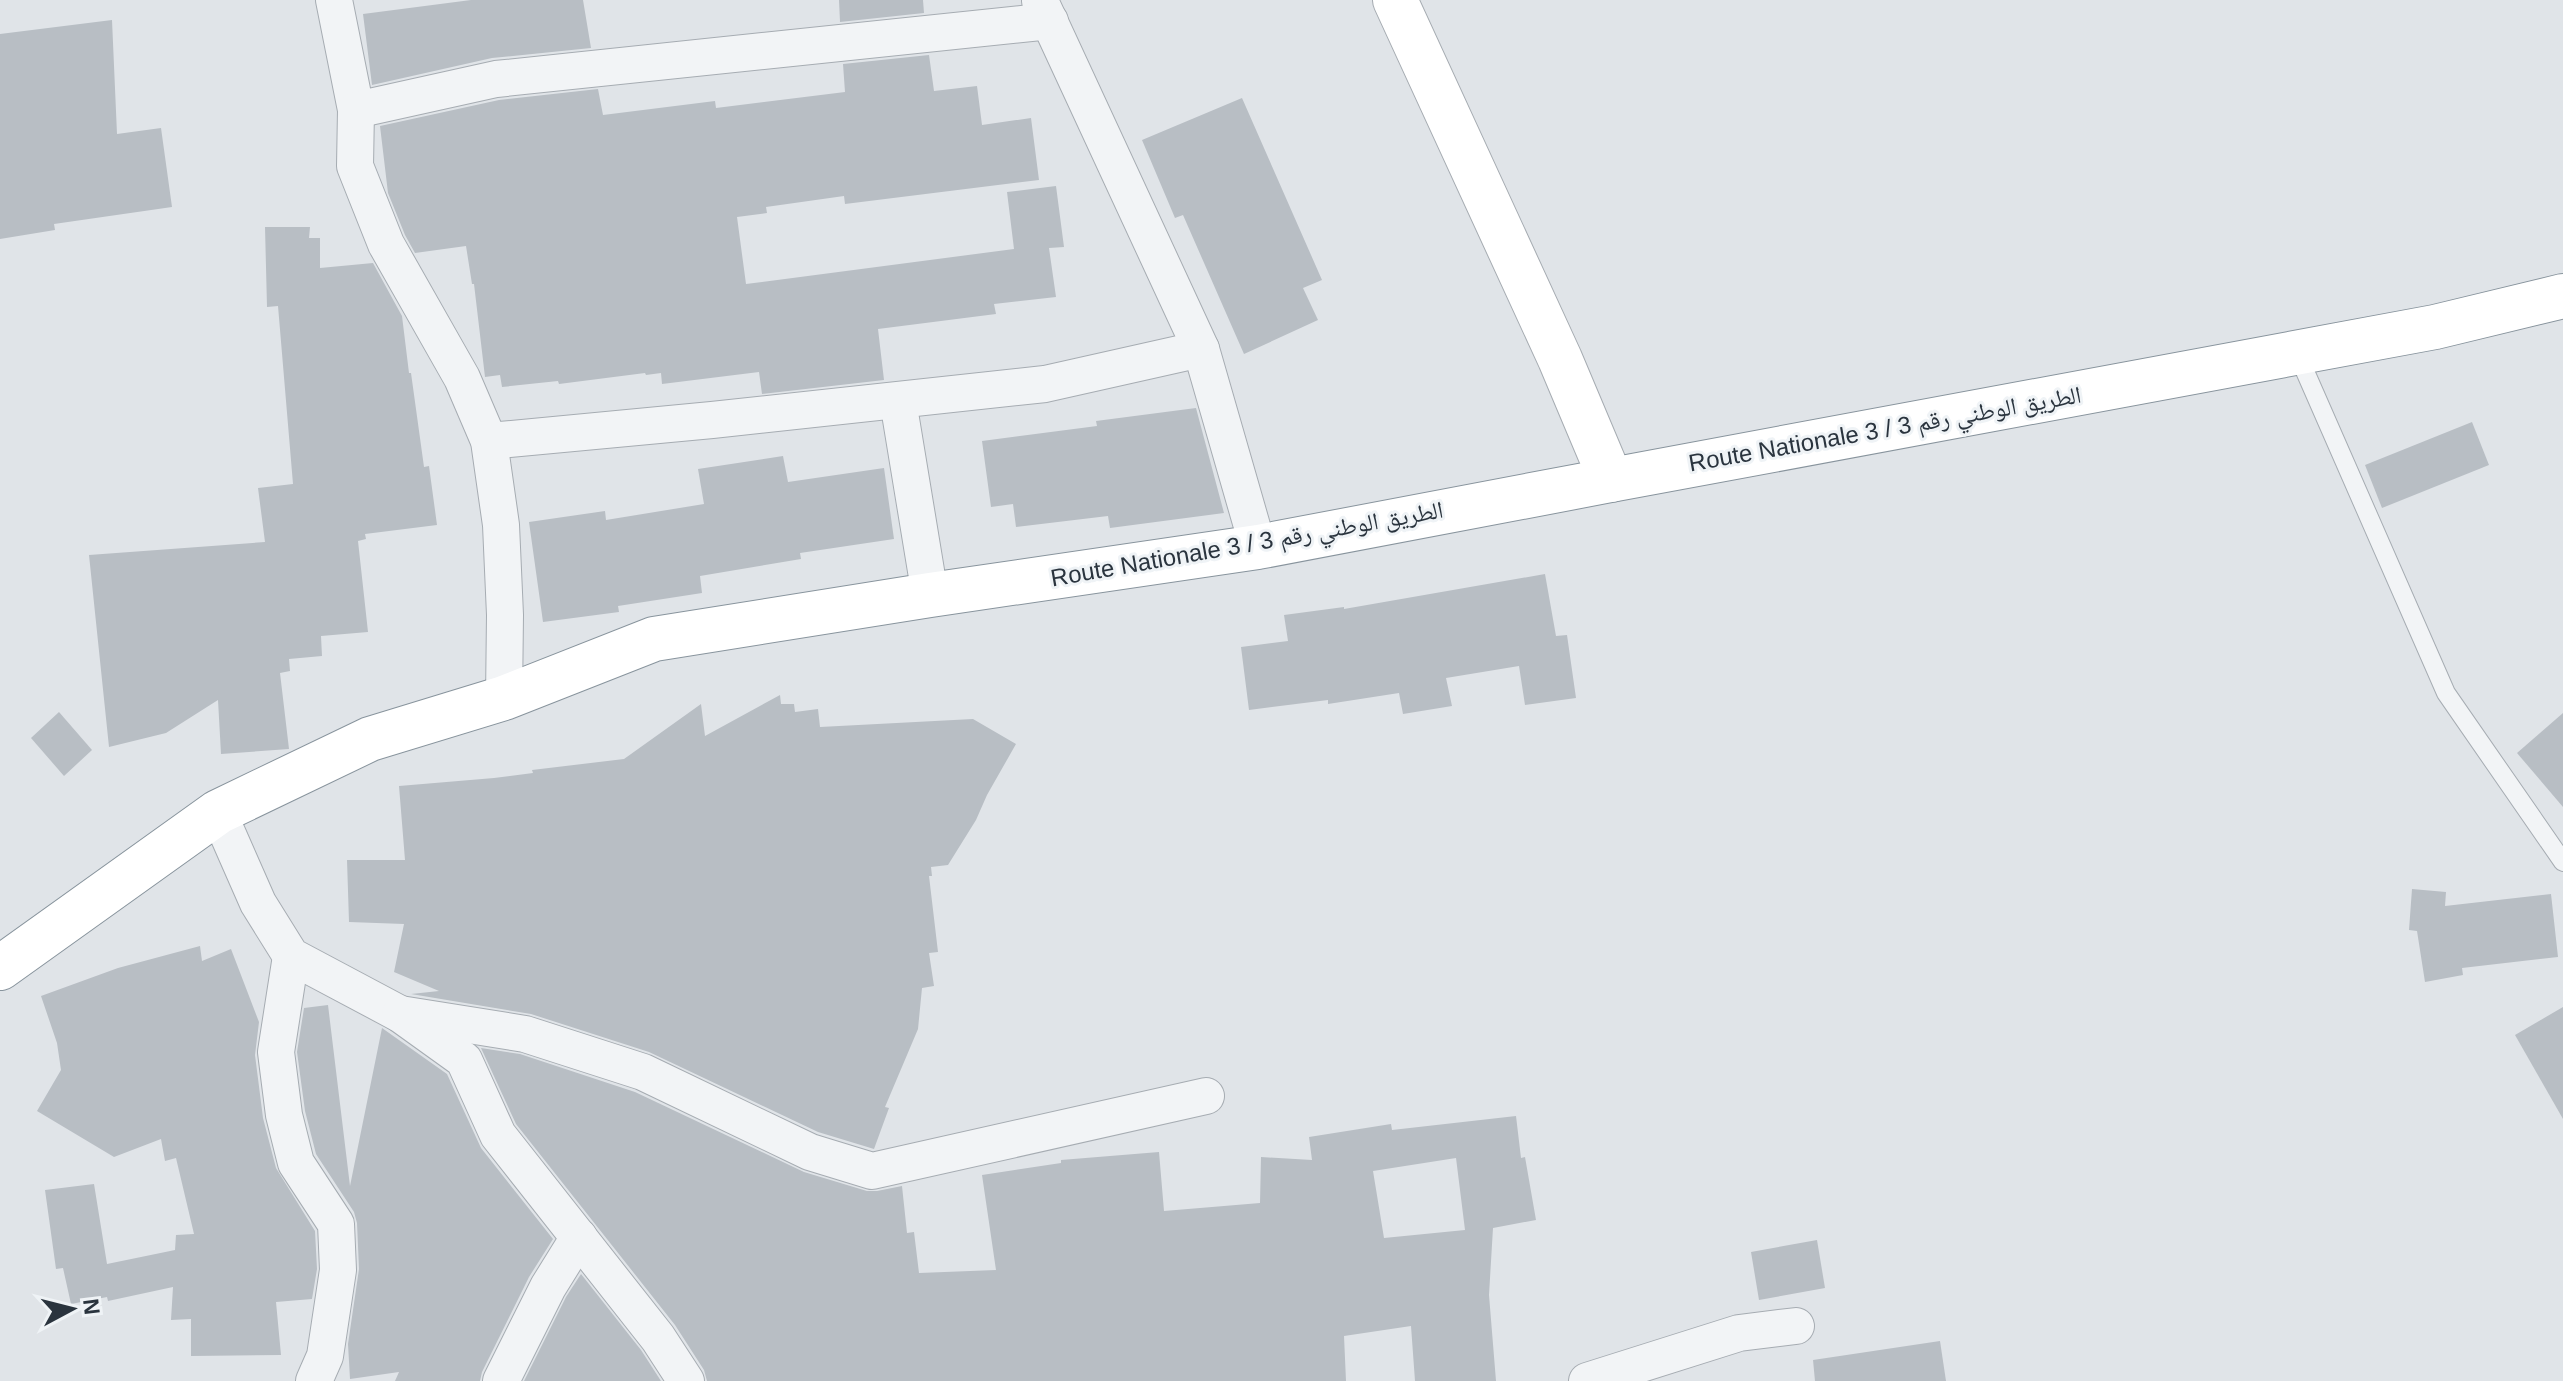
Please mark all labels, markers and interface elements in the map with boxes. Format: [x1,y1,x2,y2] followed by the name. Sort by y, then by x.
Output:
[1687,381,2084,482] street label: Route Nationale 3 / الطريق الوطني رقم 3
[1049,496,1446,597] street label: Route Nationale 3 / الطريق الوطني رقم 3
[32,1269,112,1349] north arrow
[78,1297,105,1316] text: N

